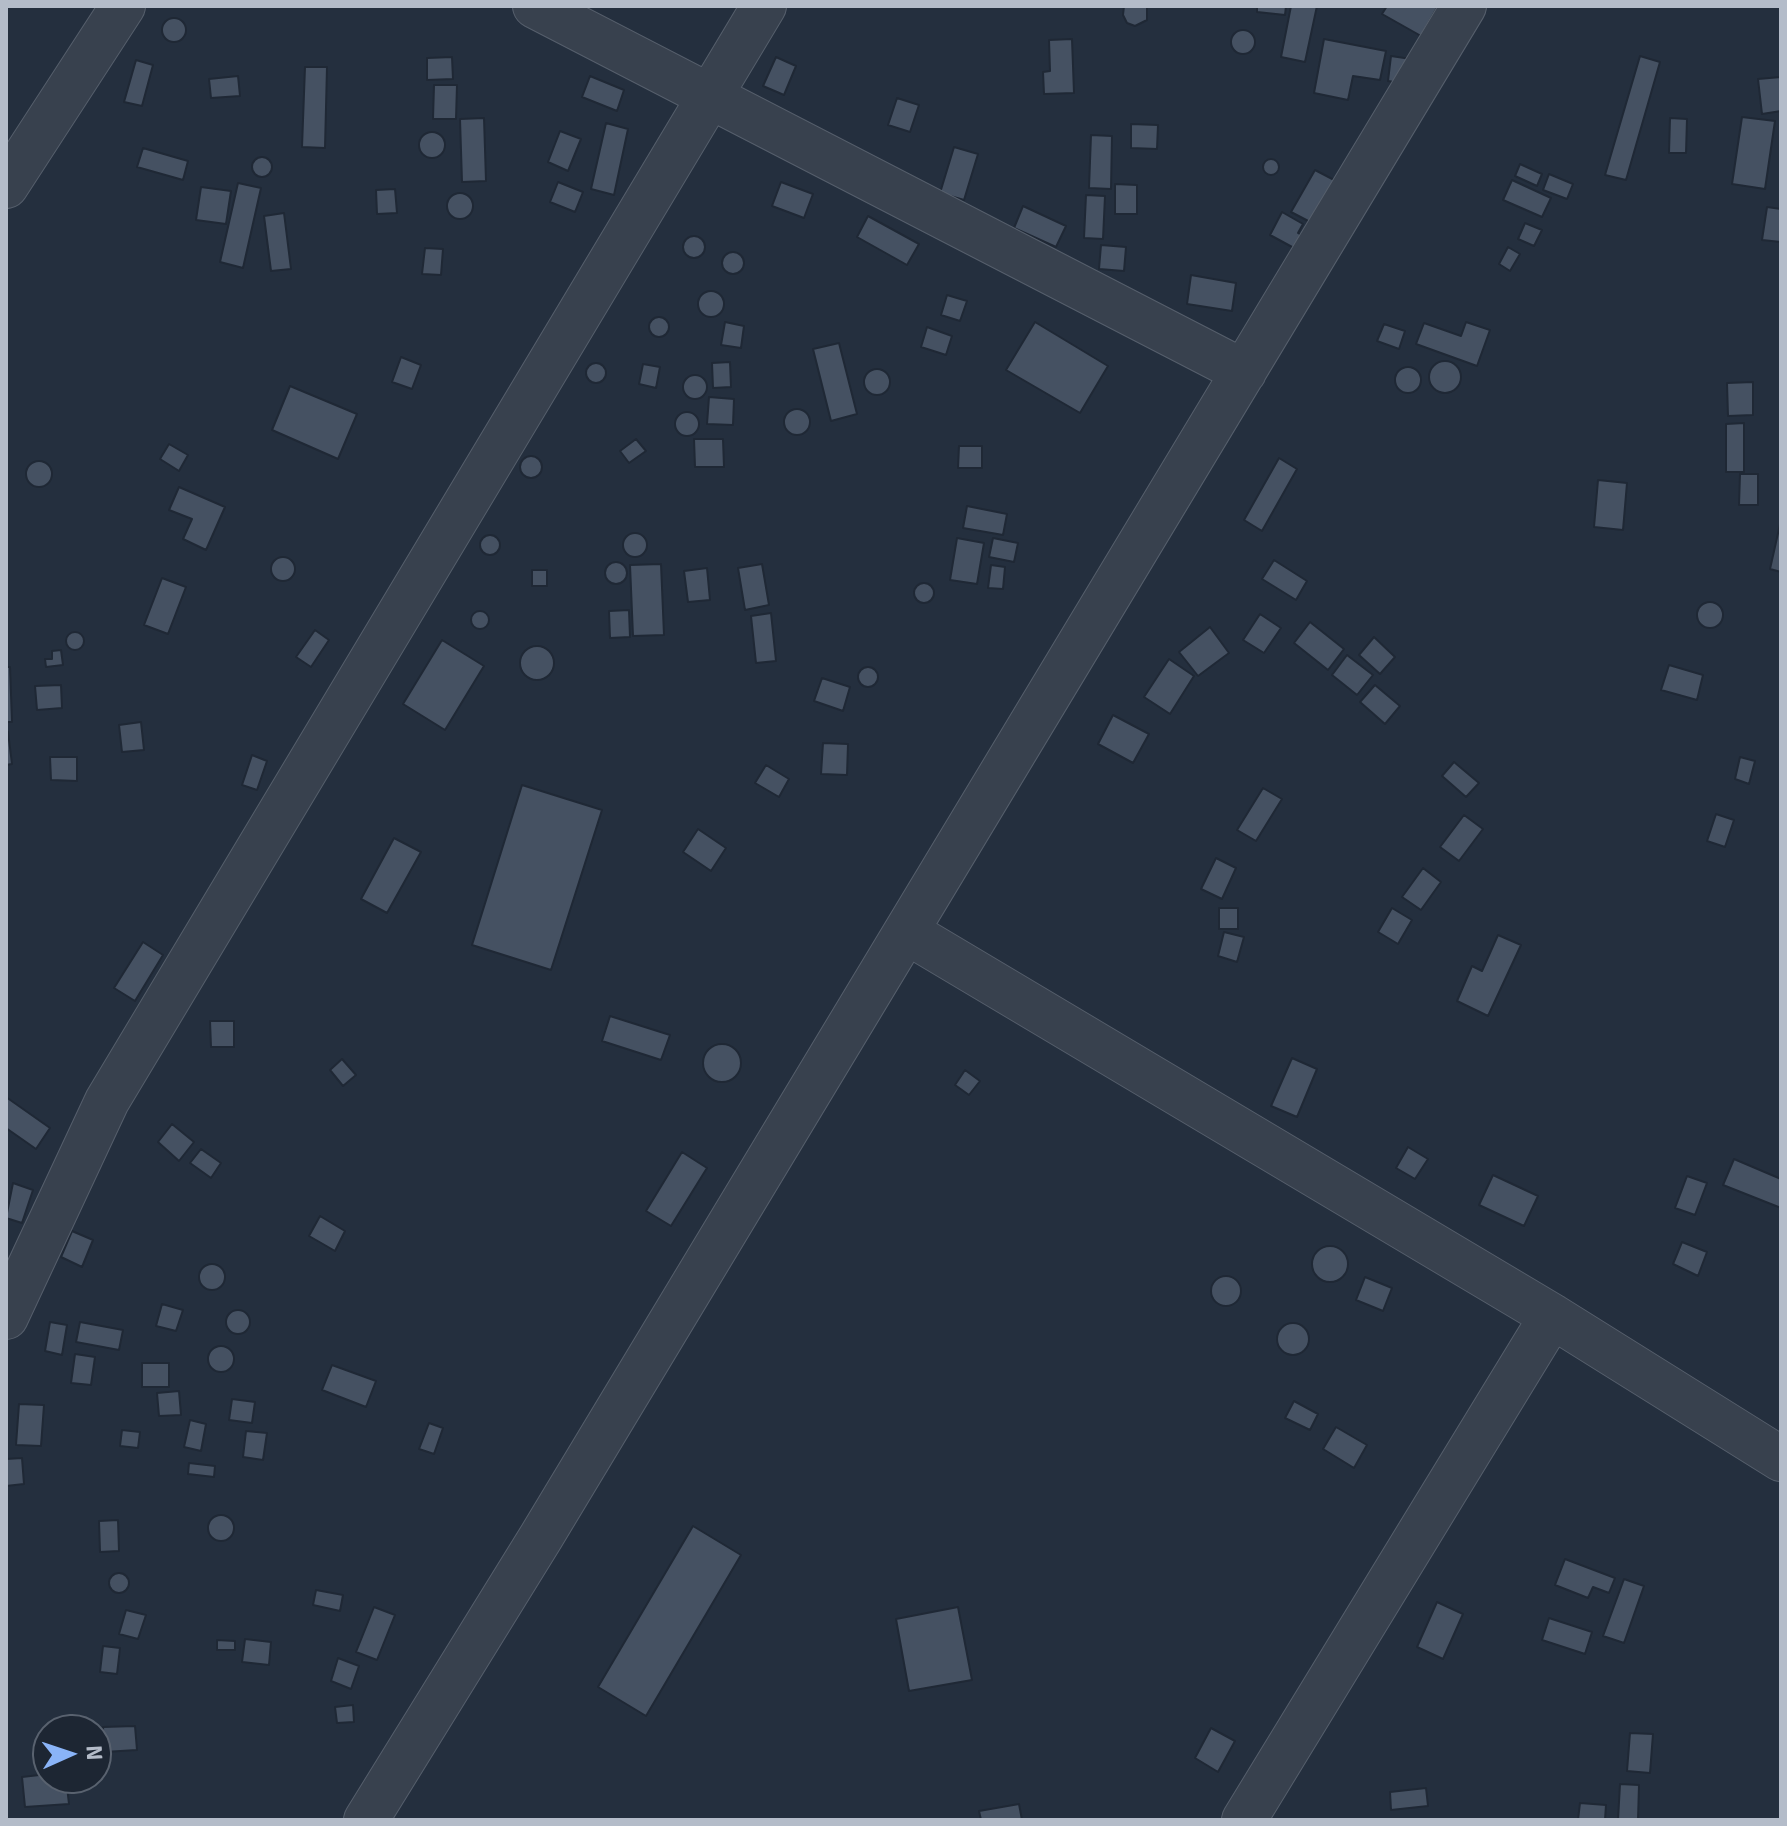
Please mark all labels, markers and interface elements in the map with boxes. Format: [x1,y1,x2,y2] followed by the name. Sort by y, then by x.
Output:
[32,1714,112,1794] north arrow
[81,1744,108,1761] text: N

